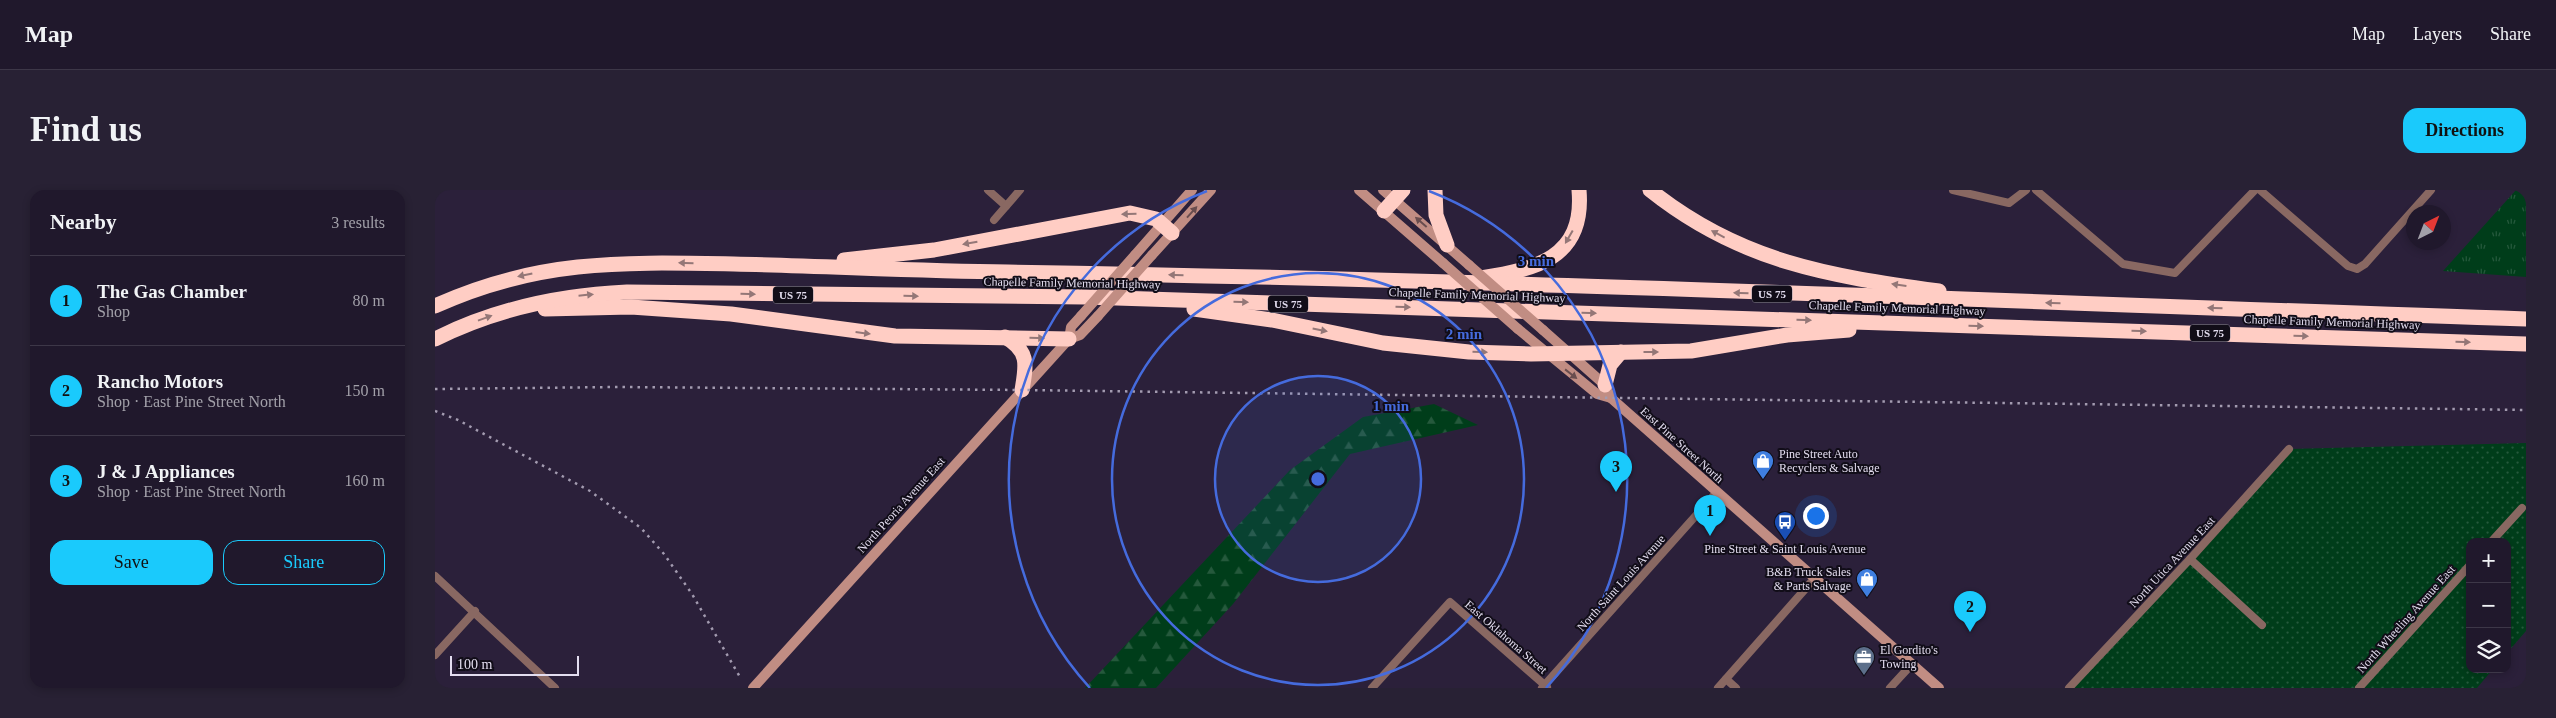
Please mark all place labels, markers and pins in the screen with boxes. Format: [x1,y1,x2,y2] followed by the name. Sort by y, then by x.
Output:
[1779,447,1880,475] place label: Pine Street Auto Recyclers & Salvage
[1751,449,1775,480] shop icon: Pine Street Auto Recyclers & Salvage
[1600,451,1632,492] pin: 3
[1309,470,1327,488] centre of rings
[1694,495,1726,536] pin: 1
[1773,510,1797,541] bus stop icon: Pine Street & Saint Louis Avenue
[1704,542,1866,556] place label: Pine Street & Saint Louis Avenue
[1766,565,1851,593] place label: B&B Truck Sales & Parts Salvage
[1855,567,1879,598] shop icon: B&B Truck Sales & Parts Salvage
[1954,591,1986,632] pin: 2
[1880,643,1938,671] place label: El Gordito's Towing
[1852,645,1876,676] office icon: El Gordito's Towing

